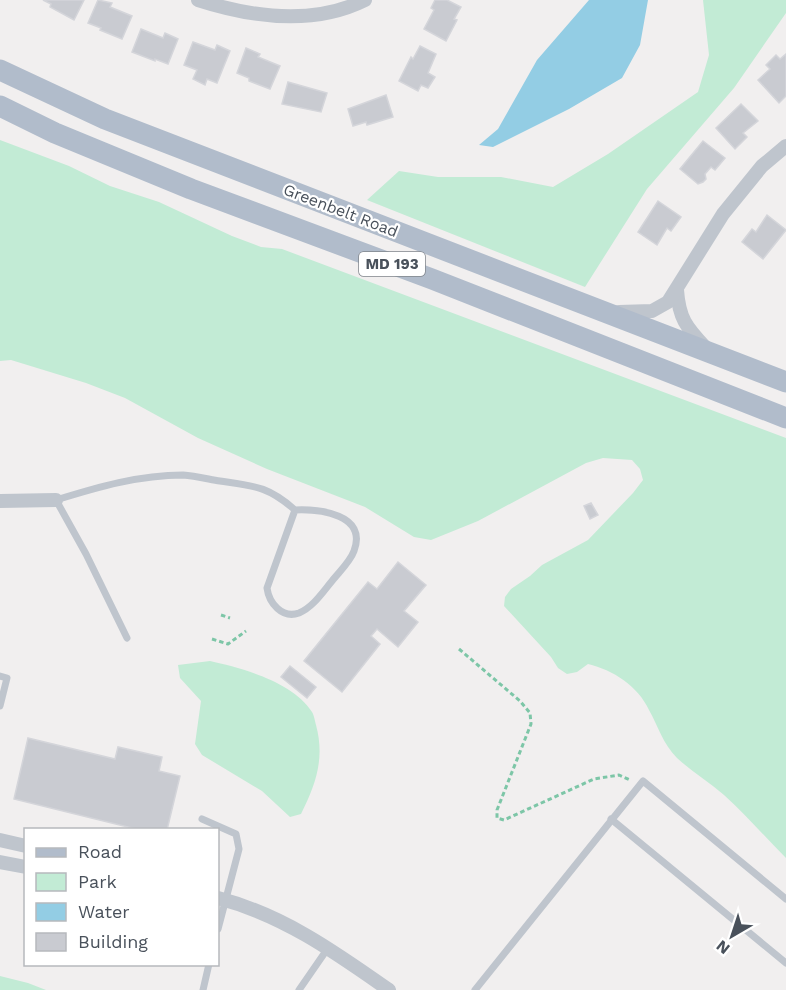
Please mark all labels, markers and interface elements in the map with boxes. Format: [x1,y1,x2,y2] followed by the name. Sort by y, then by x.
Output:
[281,180,401,241] street label: Greenbelt Road
[359,252,425,276] road number: MD 193
[24,828,219,966] legend
[78,841,122,862] text: Road
[78,871,117,892] text: Park
[78,901,130,922] text: Water
[702,906,762,966] north arrow
[78,931,148,952] text: Building
[712,936,733,958] text: N

